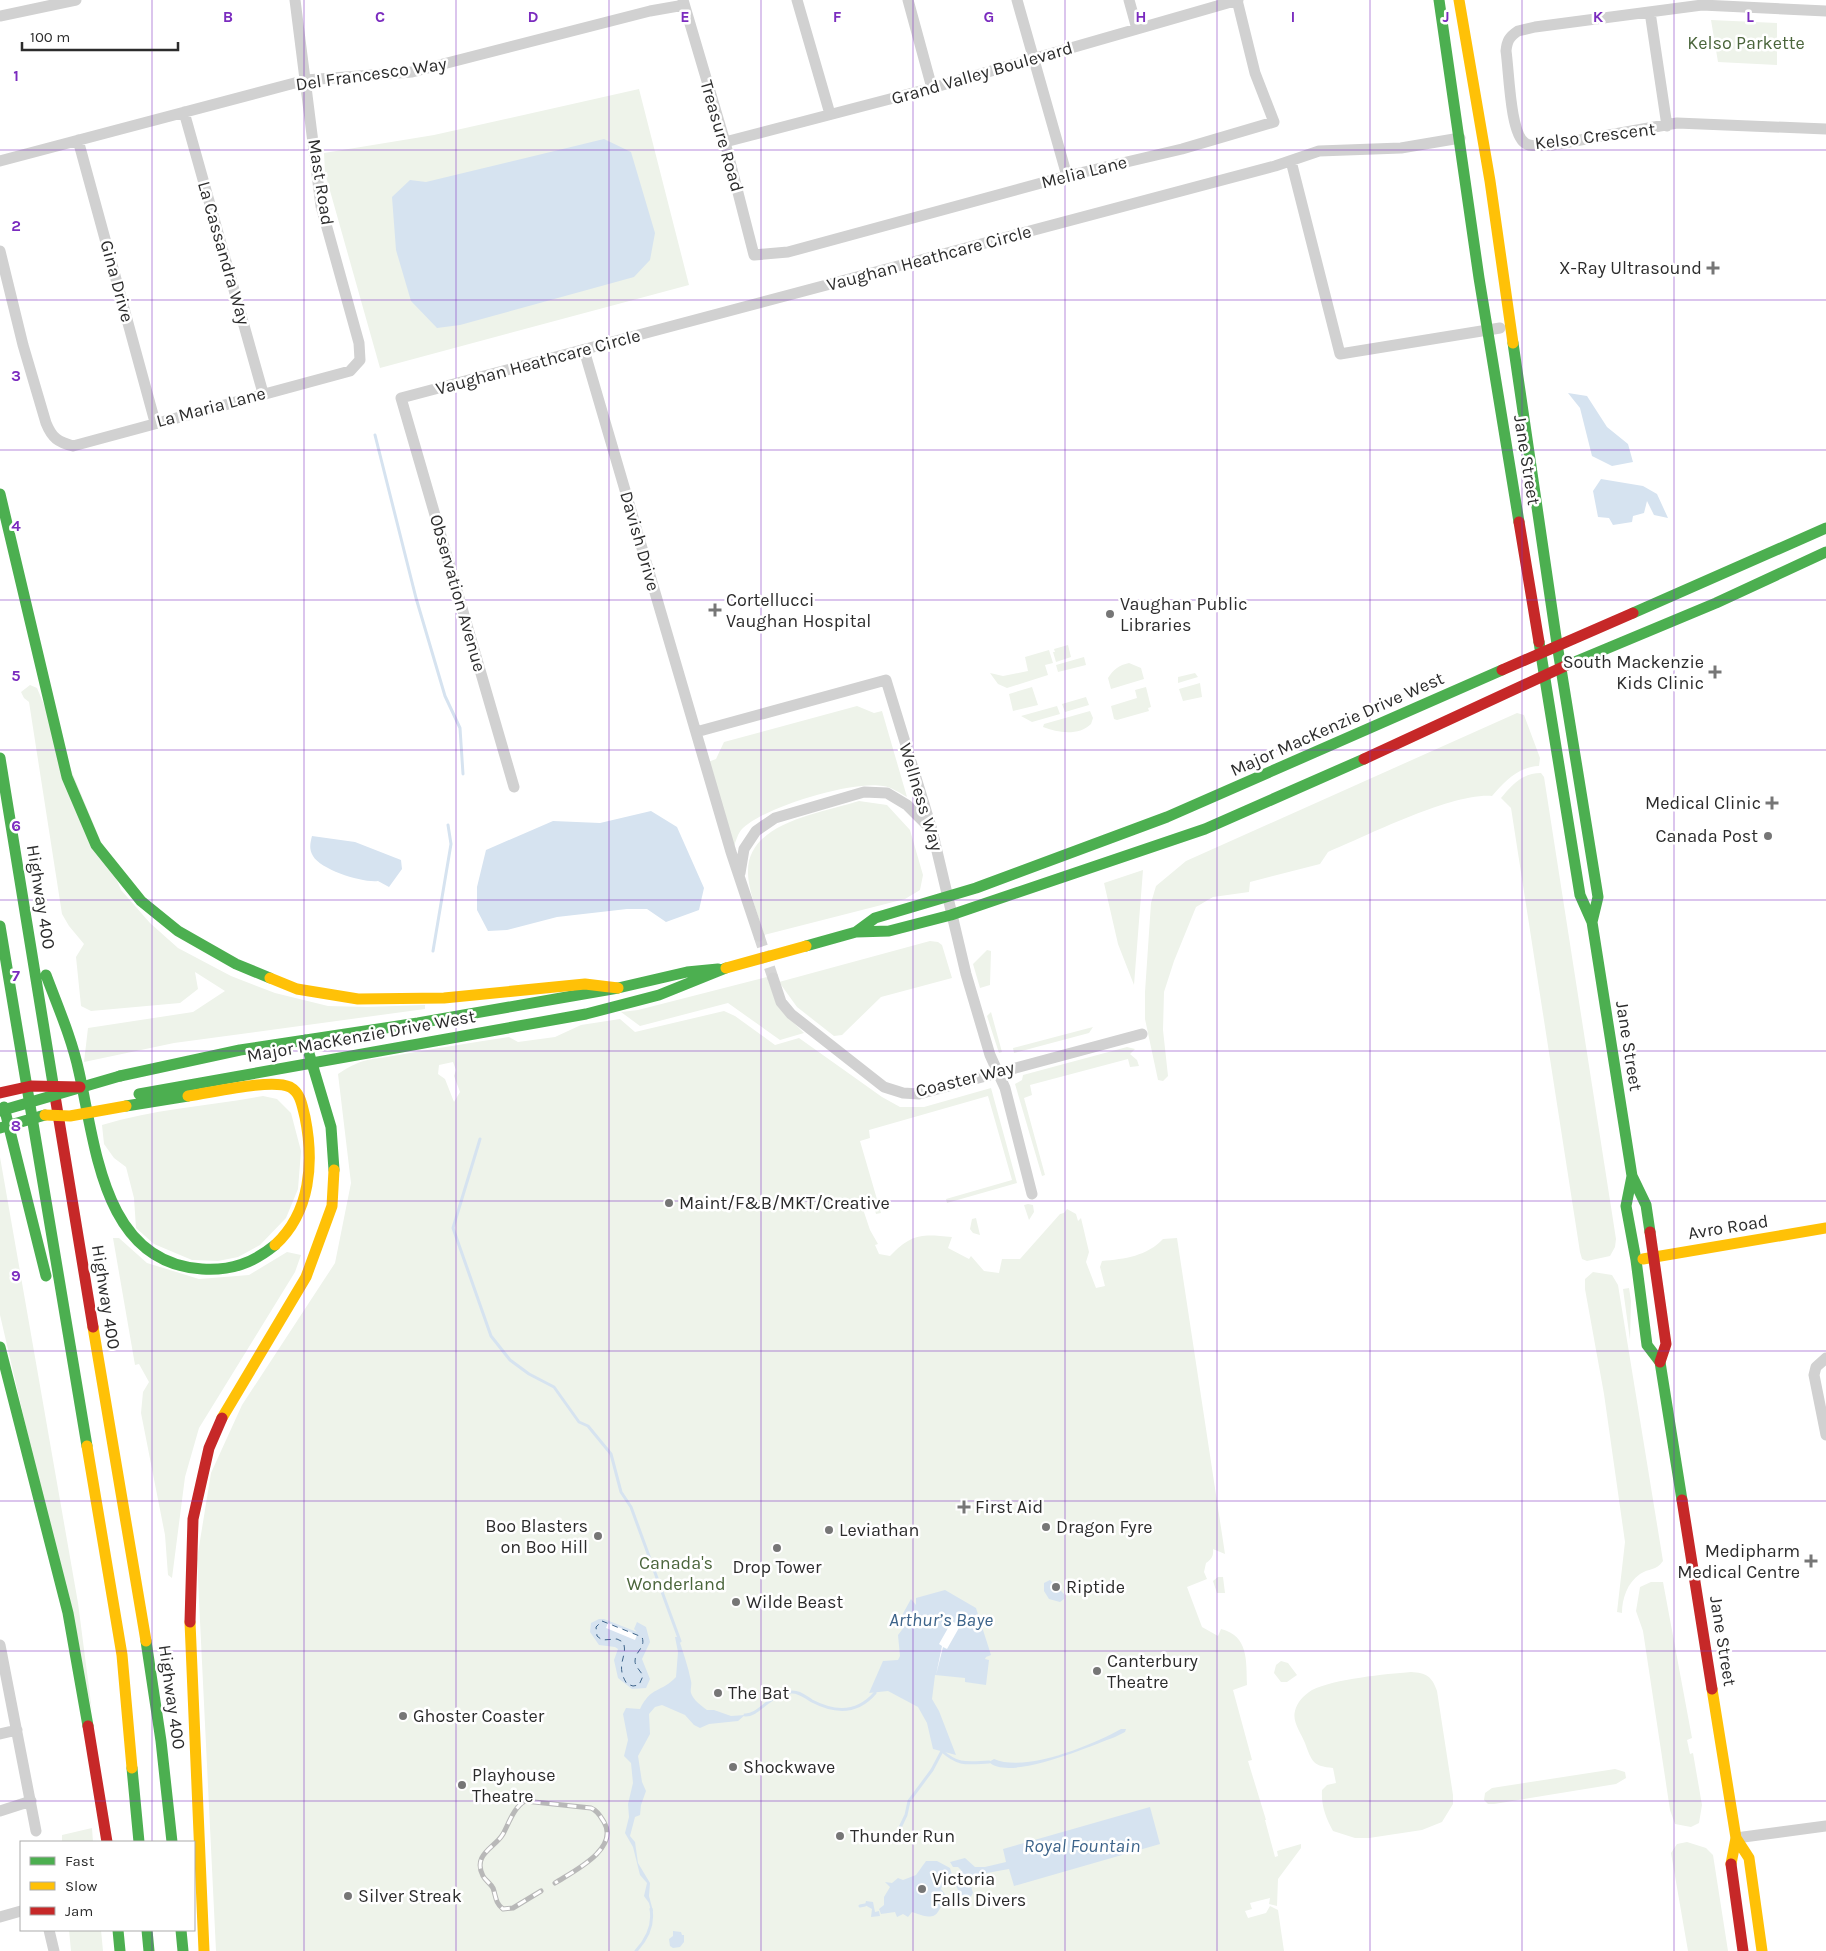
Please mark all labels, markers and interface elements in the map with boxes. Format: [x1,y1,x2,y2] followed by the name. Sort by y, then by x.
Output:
[223,7,233,26] text: B
[375,7,385,26] text: C
[528,7,539,26] text: D
[680,7,690,26] text: E
[833,7,842,26] text: F
[984,7,994,26] text: G
[1135,7,1147,26] text: H
[1291,7,1295,26] text: I
[1442,7,1450,26] text: J
[1593,7,1604,26] text: K
[1746,7,1754,26] text: L
[22,20,179,52] scale bar
[30,28,70,46] text: 100 m
[1687,32,1805,54] park label: Kelso Parkette
[889,37,1075,109] street label: Grand Valley Boulevard
[294,52,449,95] street label: Del Francesco Way
[13,66,19,85] text: 1
[696,78,748,194] street label: Treasure Road
[1534,118,1657,154] street label: Kelso Crescent
[303,137,339,227] street label: Mast Road
[1039,151,1129,193] street label: Melia Lane
[193,179,255,328] street label: La Cassandra Way
[11,216,21,235] text: 2
[824,220,1034,296] street label: Vaughan Heathcare Circle
[95,238,139,324] street label: Gina Drive
[1559,257,1702,279] place label: X-Ray Ultrasound
[1706,261,1720,275] marker: X-Ray Ultrasound
[433,324,643,400] street label: Vaughan Heathcare Circle
[11,366,21,385] text: 3
[154,382,268,432] street label: La Maria Lane
[1509,413,1545,507] street label: Jane Street
[615,489,665,593] street label: Davish Drive
[425,512,491,674] street label: Observation Avenue
[11,516,21,535] text: 4
[726,589,871,632] place label: Cortellucci Vaughan Hospital
[1120,593,1248,636] place label: Vaughan Public Libraries
[708,603,722,617] marker: Cortellucci Vaughan Hospital
[1104,608,1116,620] marker: Vaughan Public Libraries
[1563,651,1704,694] place label: South Mackenzie Kids Clinic
[1708,665,1722,679] marker: South Mackenzie Kids Clinic
[11,666,21,685] text: 5
[1227,667,1447,781] street label: Major MacKenzie Drive West
[894,740,948,854] street label: Wellness Way
[1645,792,1761,814] place label: Medical Clinic
[1765,796,1779,810] marker: Medical Clinic
[11,816,21,835] text: 6
[1655,825,1758,847] place label: Canada Post
[1762,830,1774,842] marker: Canada Post
[22,843,60,951] street label: Highway 400
[12,966,20,985] text: 7
[1611,999,1647,1093] street label: Jane Street
[245,1005,477,1067] street label: Major MacKenzie Drive West
[913,1056,1017,1102] street label: Coaster Way
[11,1116,21,1135] text: 8
[679,1192,890,1214] place label: Maint/F&B/MKT/Creative
[663,1197,675,1209] marker: Maint/F&B/MKT/Creative
[1686,1210,1770,1244] street label: Avro Road
[87,1243,125,1351] street label: Highway 400
[11,1266,21,1285] text: 9
[975,1496,1043,1518] place label: First Aid
[957,1500,971,1514] marker: First Aid
[485,1515,588,1558] place label: Boo Blasters on Boo Hill
[1056,1516,1153,1538] place label: Dragon Fyre
[839,1519,919,1541] place label: Leviathan
[1040,1521,1052,1533] marker: Dragon Fyre
[823,1524,835,1536] marker: Leviathan
[592,1530,604,1542] marker: Boo Blasters on Boo Hill
[1677,1540,1800,1583] place label: Medipharm Medical Centre
[771,1542,783,1554] marker: Drop Tower
[626,1552,726,1595] park label: Canada's Wonderland
[1804,1554,1818,1568] marker: Medipharm Medical Centre
[732,1556,822,1578] place label: Drop Tower
[1066,1576,1125,1598] place label: Riptide
[1050,1581,1062,1593] marker: Riptide
[746,1591,843,1613] place label: Wilde Beast
[1705,1594,1741,1688] street label: Jane Street
[730,1596,742,1608] marker: Wilde Beast
[889,1609,993,1631] water label: Arthur’s Baye
[154,1643,190,1751] street label: Highway 400
[1107,1650,1198,1693] place label: Canterbury Theatre
[1091,1665,1103,1677] marker: Canterbury Theatre
[728,1682,789,1704] place label: The Bat
[712,1687,724,1699] marker: The Bat
[413,1705,545,1727] place label: Ghoster Coaster
[397,1710,409,1722] marker: Ghoster Coaster
[743,1756,835,1778] place label: Shockwave
[727,1761,739,1773] marker: Shockwave
[472,1764,556,1807] place label: Playhouse Theatre
[456,1779,468,1791] marker: Playhouse Theatre
[850,1825,955,1847] place label: Thunder Run
[834,1830,846,1842] marker: Thunder Run
[1024,1835,1140,1857] water label: Royal Fountain
[20,1841,195,1931] legend
[65,1852,95,1870] text: Fast
[932,1868,1026,1911] place label: Victoria Falls Divers
[65,1877,97,1895] text: Slow
[916,1883,928,1895] marker: Victoria Falls Divers
[358,1885,462,1907] place label: Silver Streak
[342,1890,354,1902] marker: Silver Streak
[65,1902,93,1920] text: Jam

